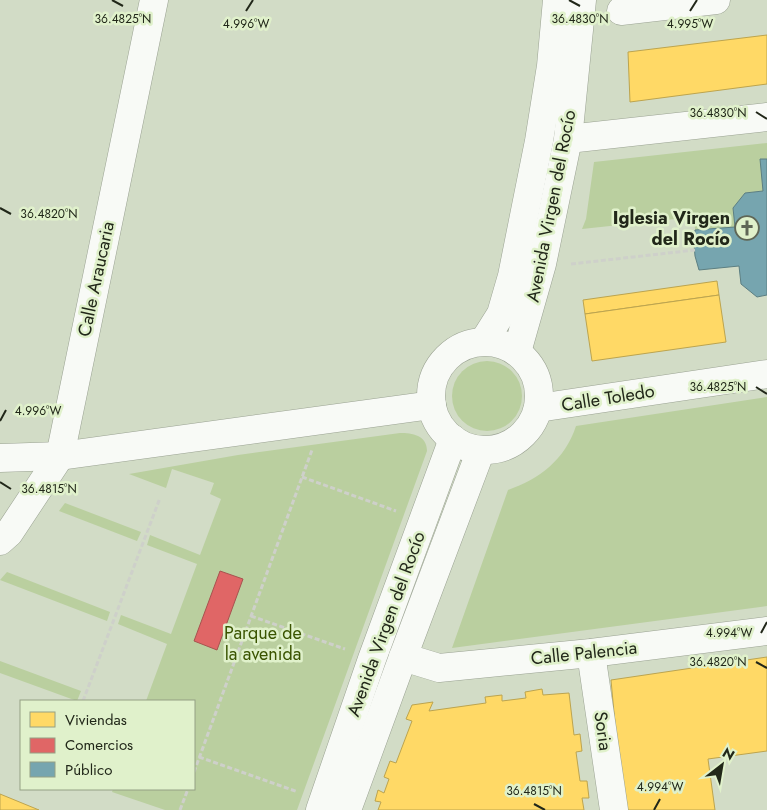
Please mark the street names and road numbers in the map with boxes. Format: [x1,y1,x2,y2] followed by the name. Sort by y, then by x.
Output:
[520,108,582,304] street label: Avenida Virgen del Rocío
[71,219,121,339] street label: Calle Araucaria
[560,378,657,418] street label: Calle Toledo
[340,528,432,720] street label: Avenida Virgen del Rocío
[530,634,638,672] street label: Calle Palencia
[587,710,619,752] street label: Soria

